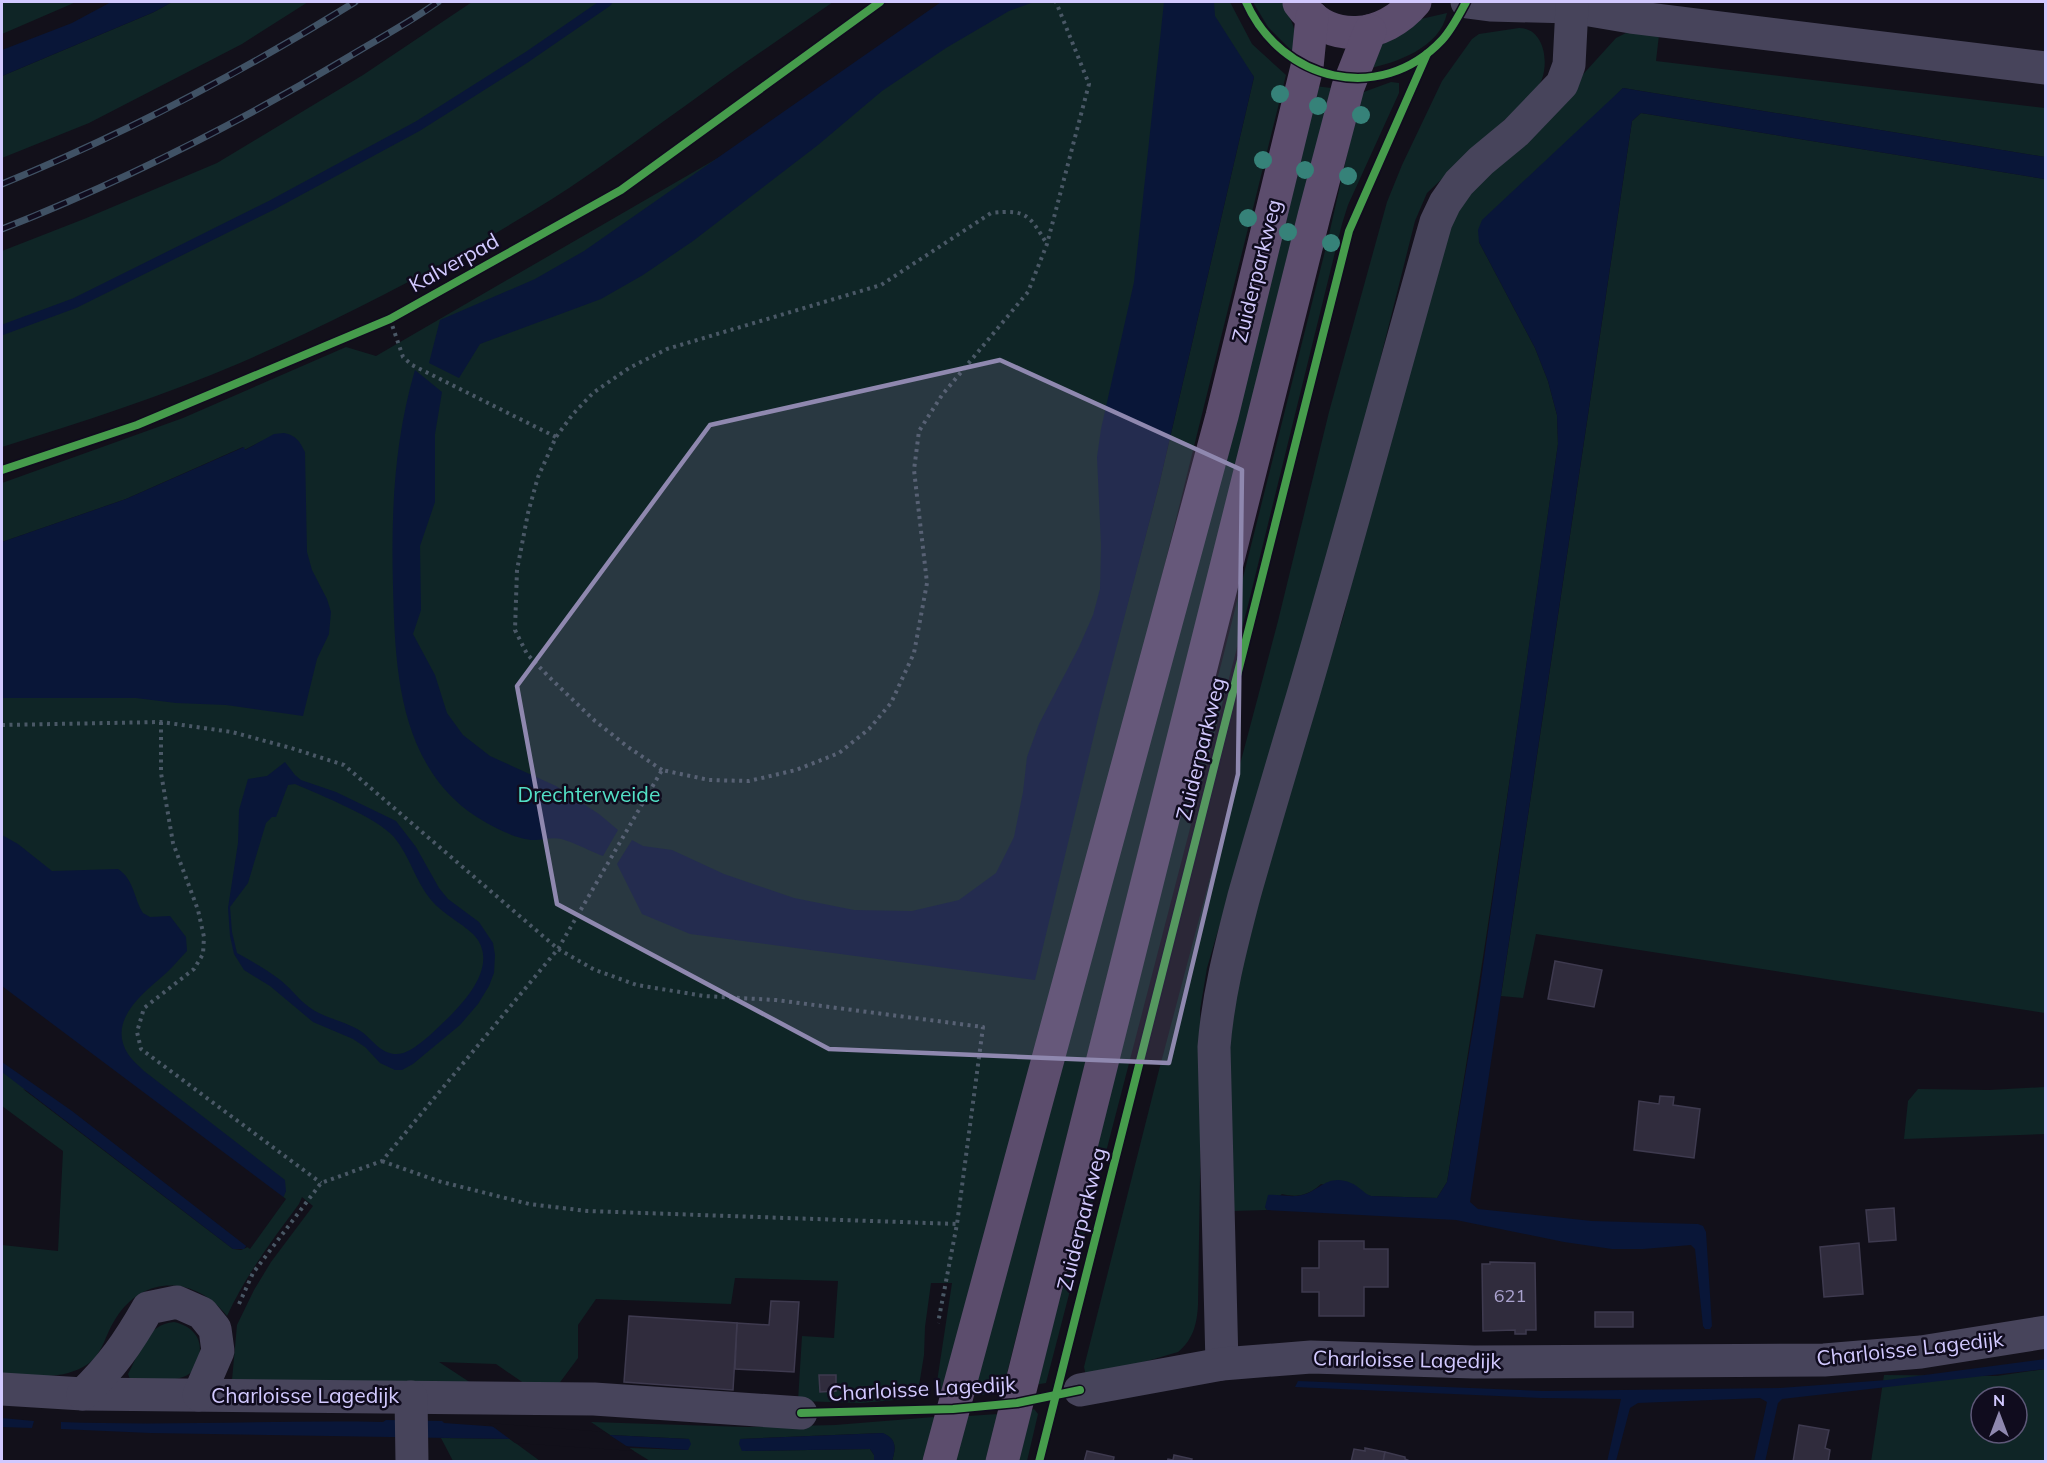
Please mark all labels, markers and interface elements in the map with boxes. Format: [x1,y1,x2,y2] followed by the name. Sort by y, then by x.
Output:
[1226,197,1286,345] street label: Zuiderparkweg
[404,227,503,297] street label: Kalverpad
[1170,675,1230,823] street label: Zuiderparkweg
[518,781,660,807] park label: Drechterweide
[1051,1145,1111,1293] street label: Zuiderparkweg
[1494,1284,1526,1307] house number: 621
[1815,1325,2005,1371] street label: Charloisse Lagedijk
[1313,1344,1501,1374] street label: Charloisse Lagedijk
[827,1370,1017,1406] street label: Charloisse Lagedijk
[211,1382,399,1408] street label: Charloisse Lagedijk
[1969,1385,2029,1445] north arrow
[1993,1390,2005,1410] text: N

